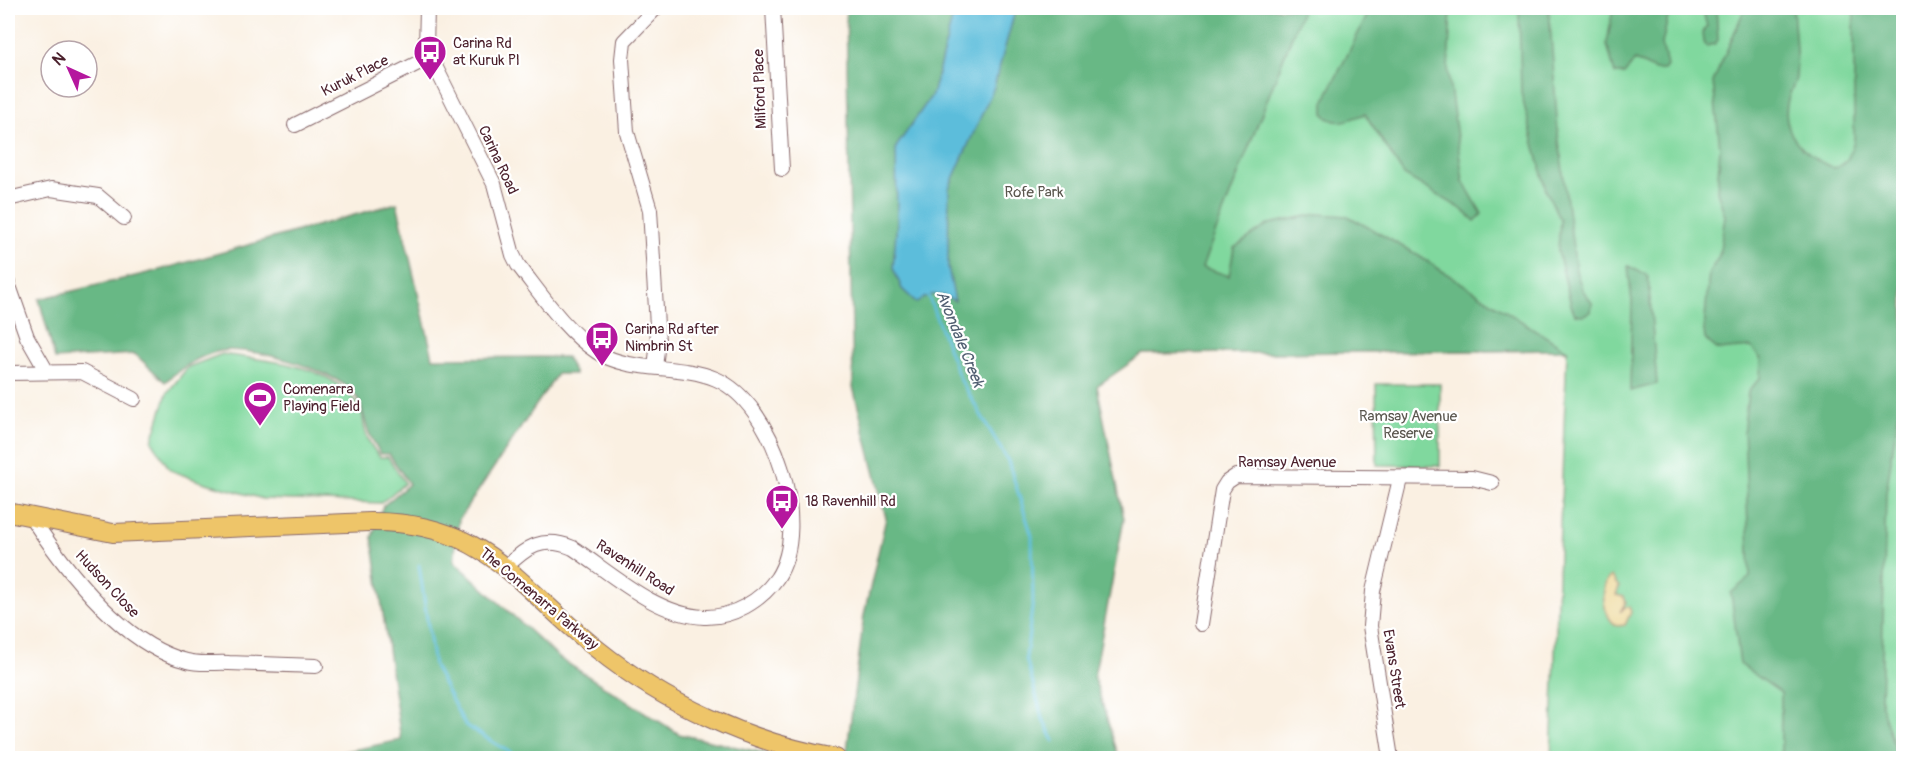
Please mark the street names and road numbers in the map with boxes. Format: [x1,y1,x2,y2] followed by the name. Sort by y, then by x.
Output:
[749,48,771,129] street label: Milford Place
[318,51,392,101] street label: Kuruk Place
[474,123,522,197] street label: Carina Road
[1238,453,1337,472] street label: Ramsay Avenue
[592,536,678,600] street label: Ravenhill Road
[476,544,603,655] street label: The Comenarra Parkway
[71,546,144,622] street label: Hudson Close
[1378,628,1410,711] street label: Evans Street

